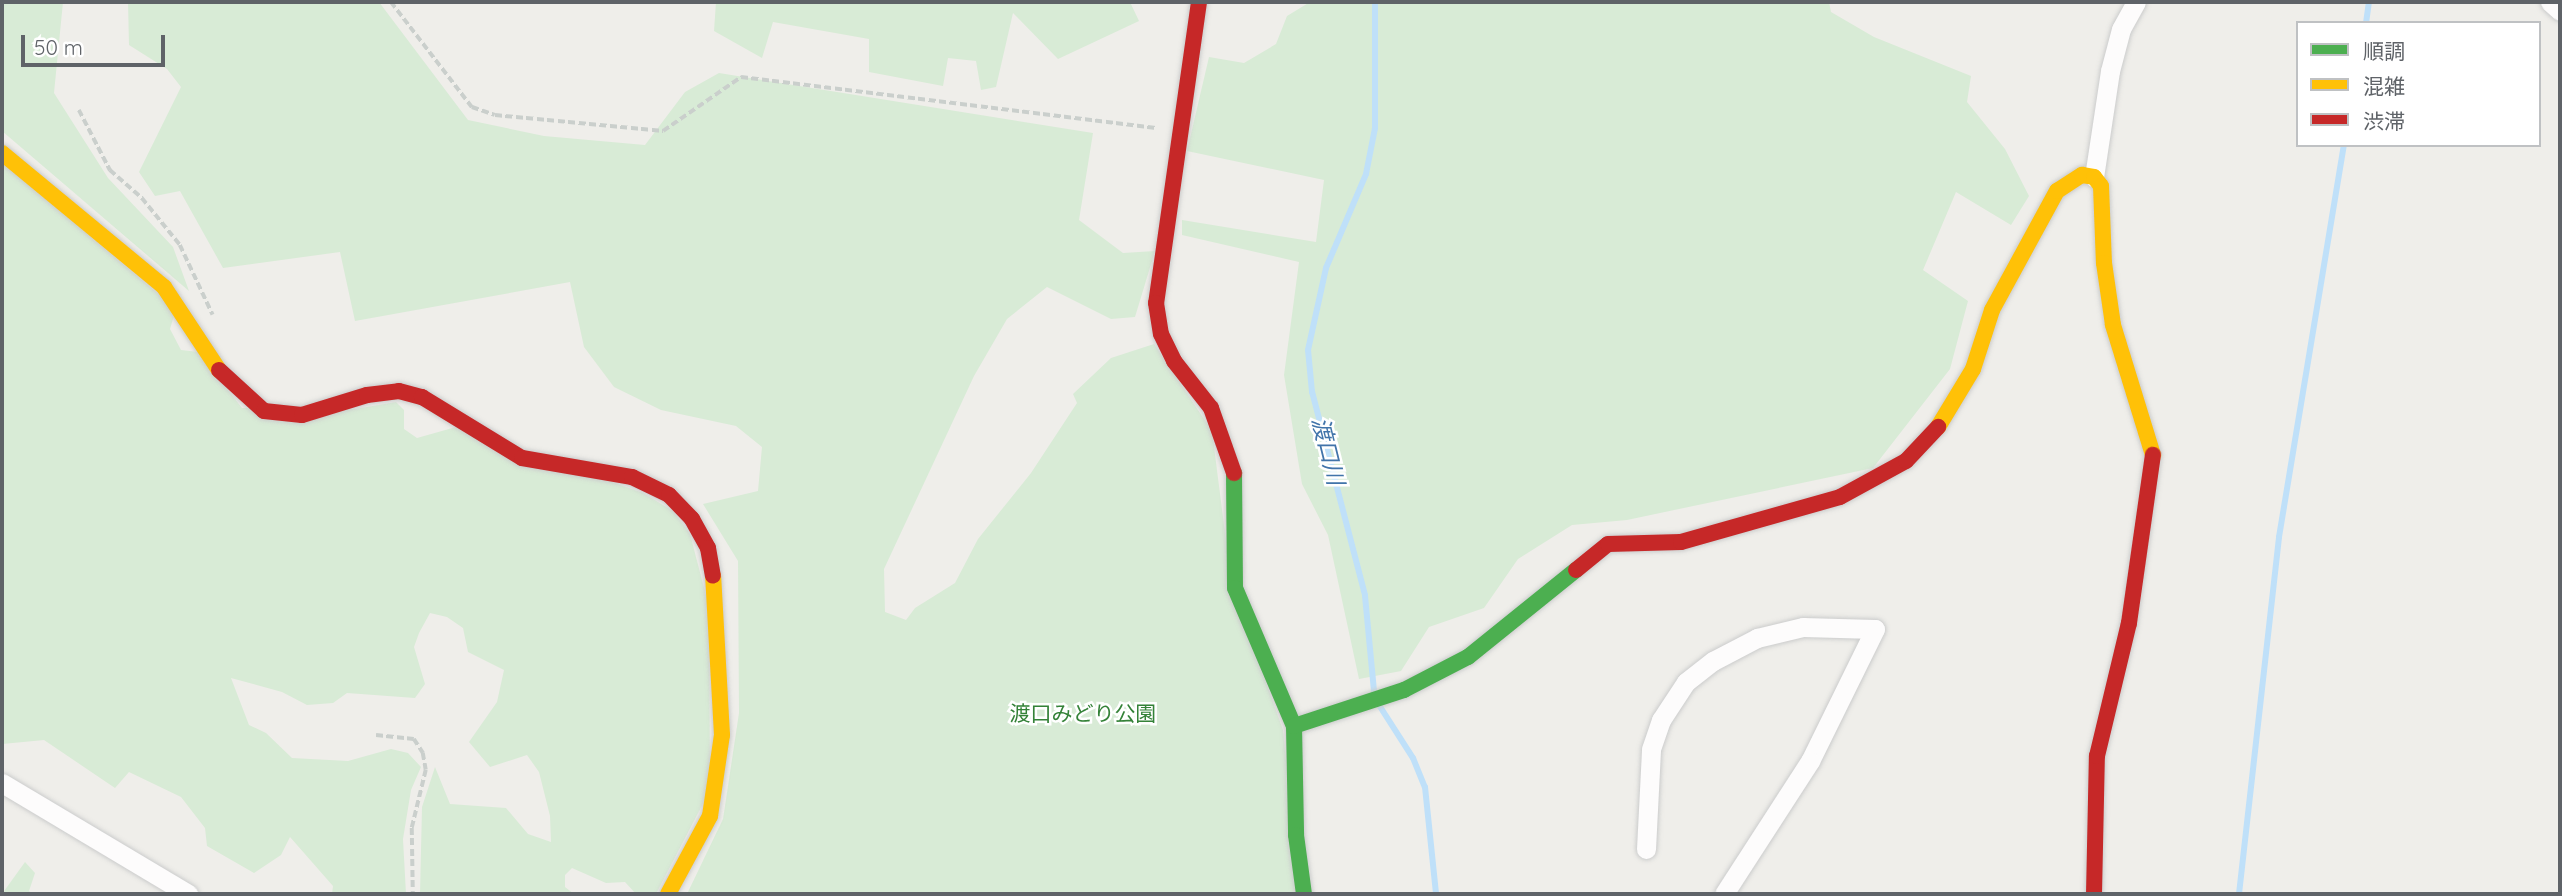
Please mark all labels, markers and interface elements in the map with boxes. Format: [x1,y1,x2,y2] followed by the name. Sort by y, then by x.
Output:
[24,21,168,65] scale bar
[2296,21,2541,147] legend
[34,34,83,60] text: 50 m
[2363,38,2405,64] text: 順調
[2363,73,2405,99] text: 混雑
[2363,108,2405,134] text: 渋滞
[1306,414,1350,488] water label: 渡口川
[1010,700,1156,726] park label: 渡口みどり公園

